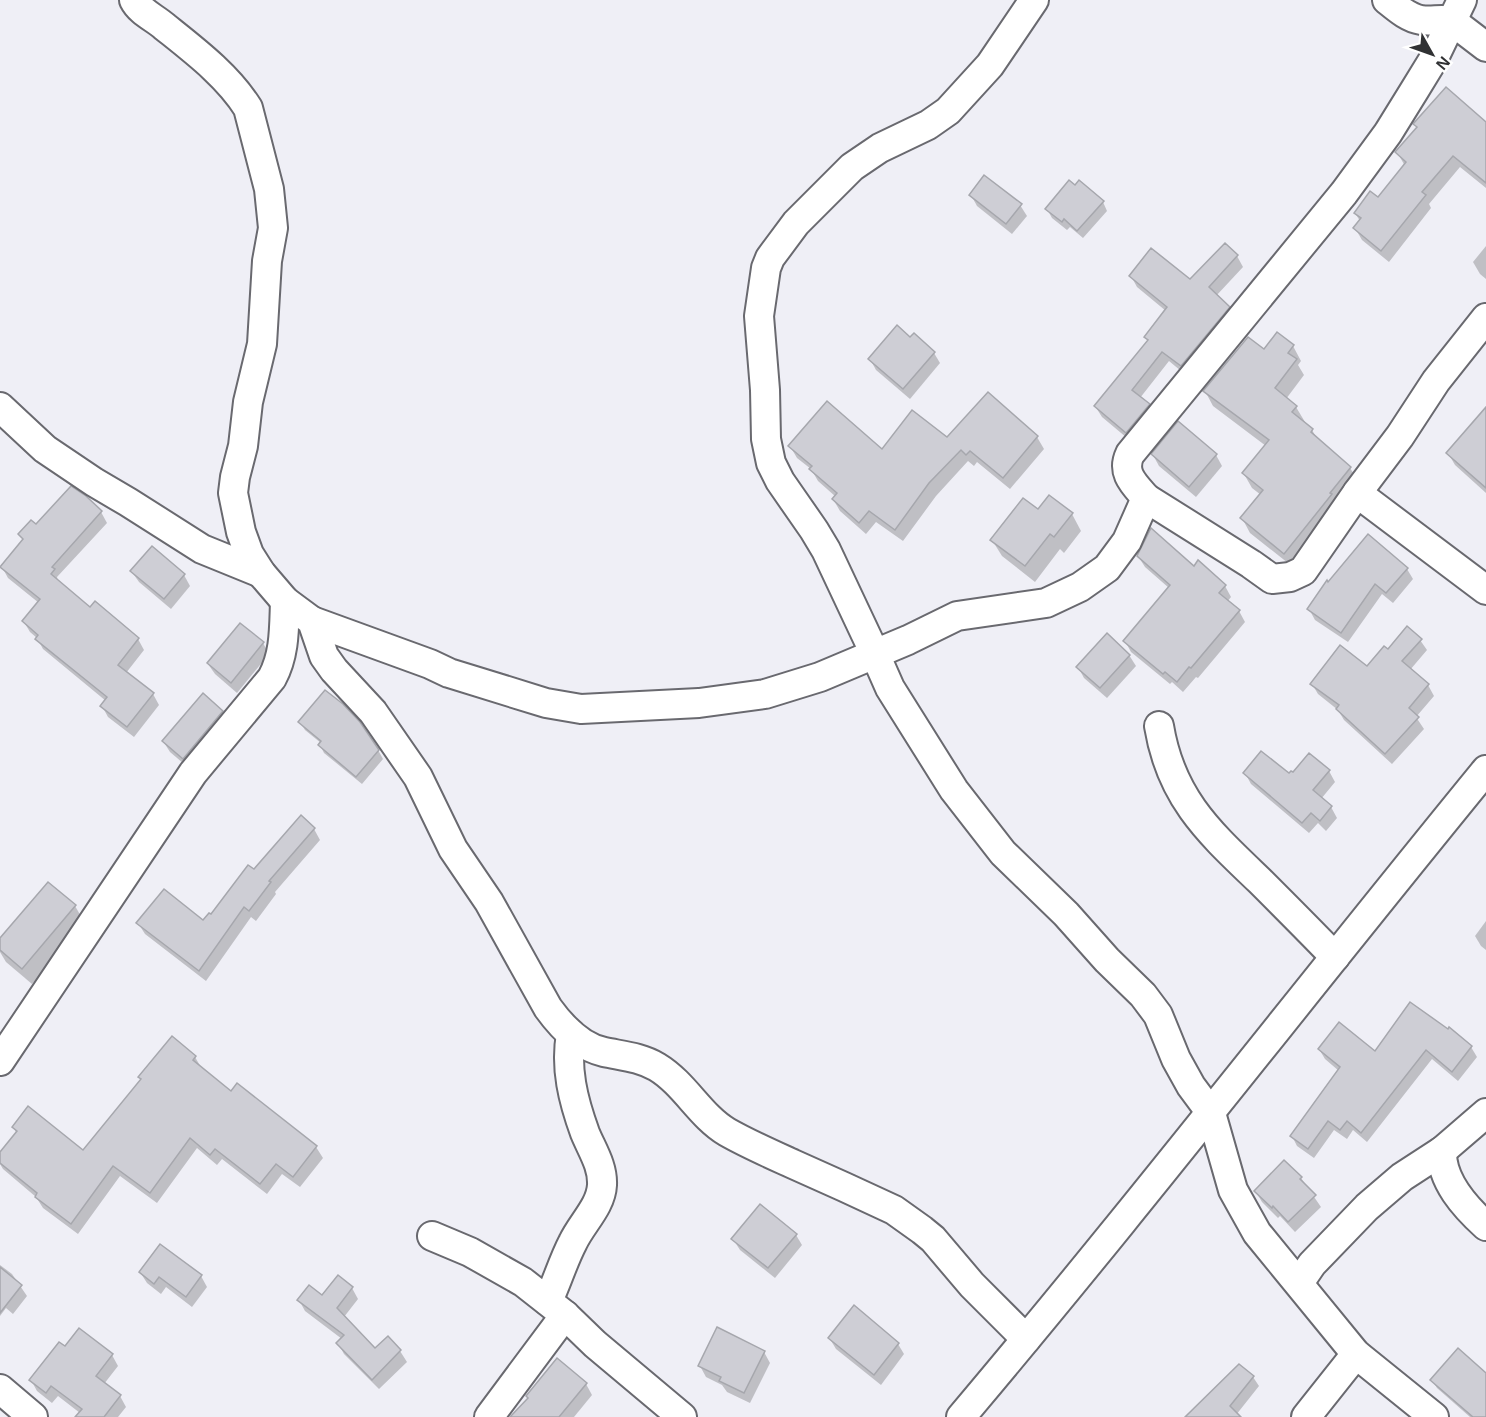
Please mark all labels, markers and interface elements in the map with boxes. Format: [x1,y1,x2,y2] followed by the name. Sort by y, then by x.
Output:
[1402,24,1462,84] north arrow
[1433,53,1453,73] text: N

